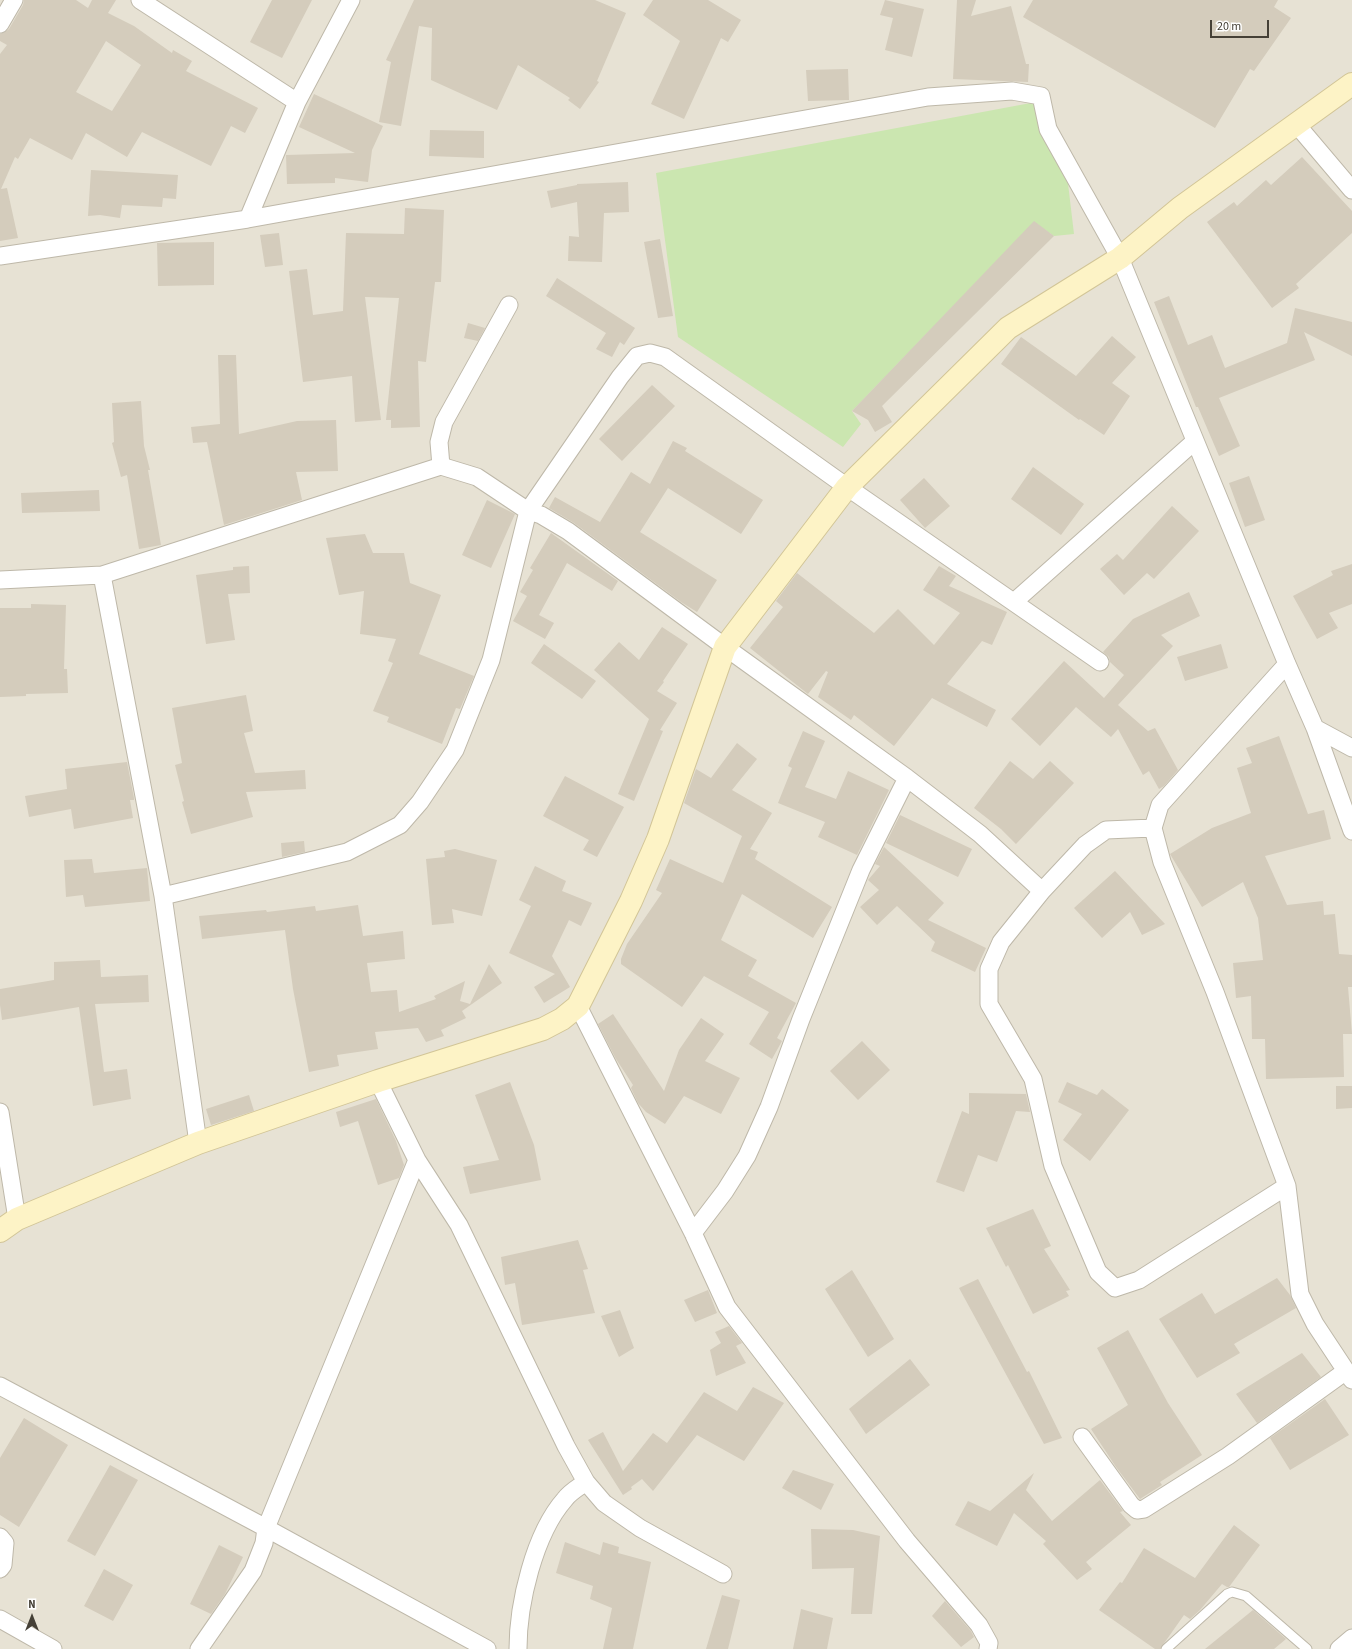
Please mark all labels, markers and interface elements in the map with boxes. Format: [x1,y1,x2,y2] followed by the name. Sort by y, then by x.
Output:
[1212,12,1271,38] scale bar
[1217,18,1241,35] text: 20 m
[12,1597,52,1637] north arrow
[28,1597,36,1612] text: N

